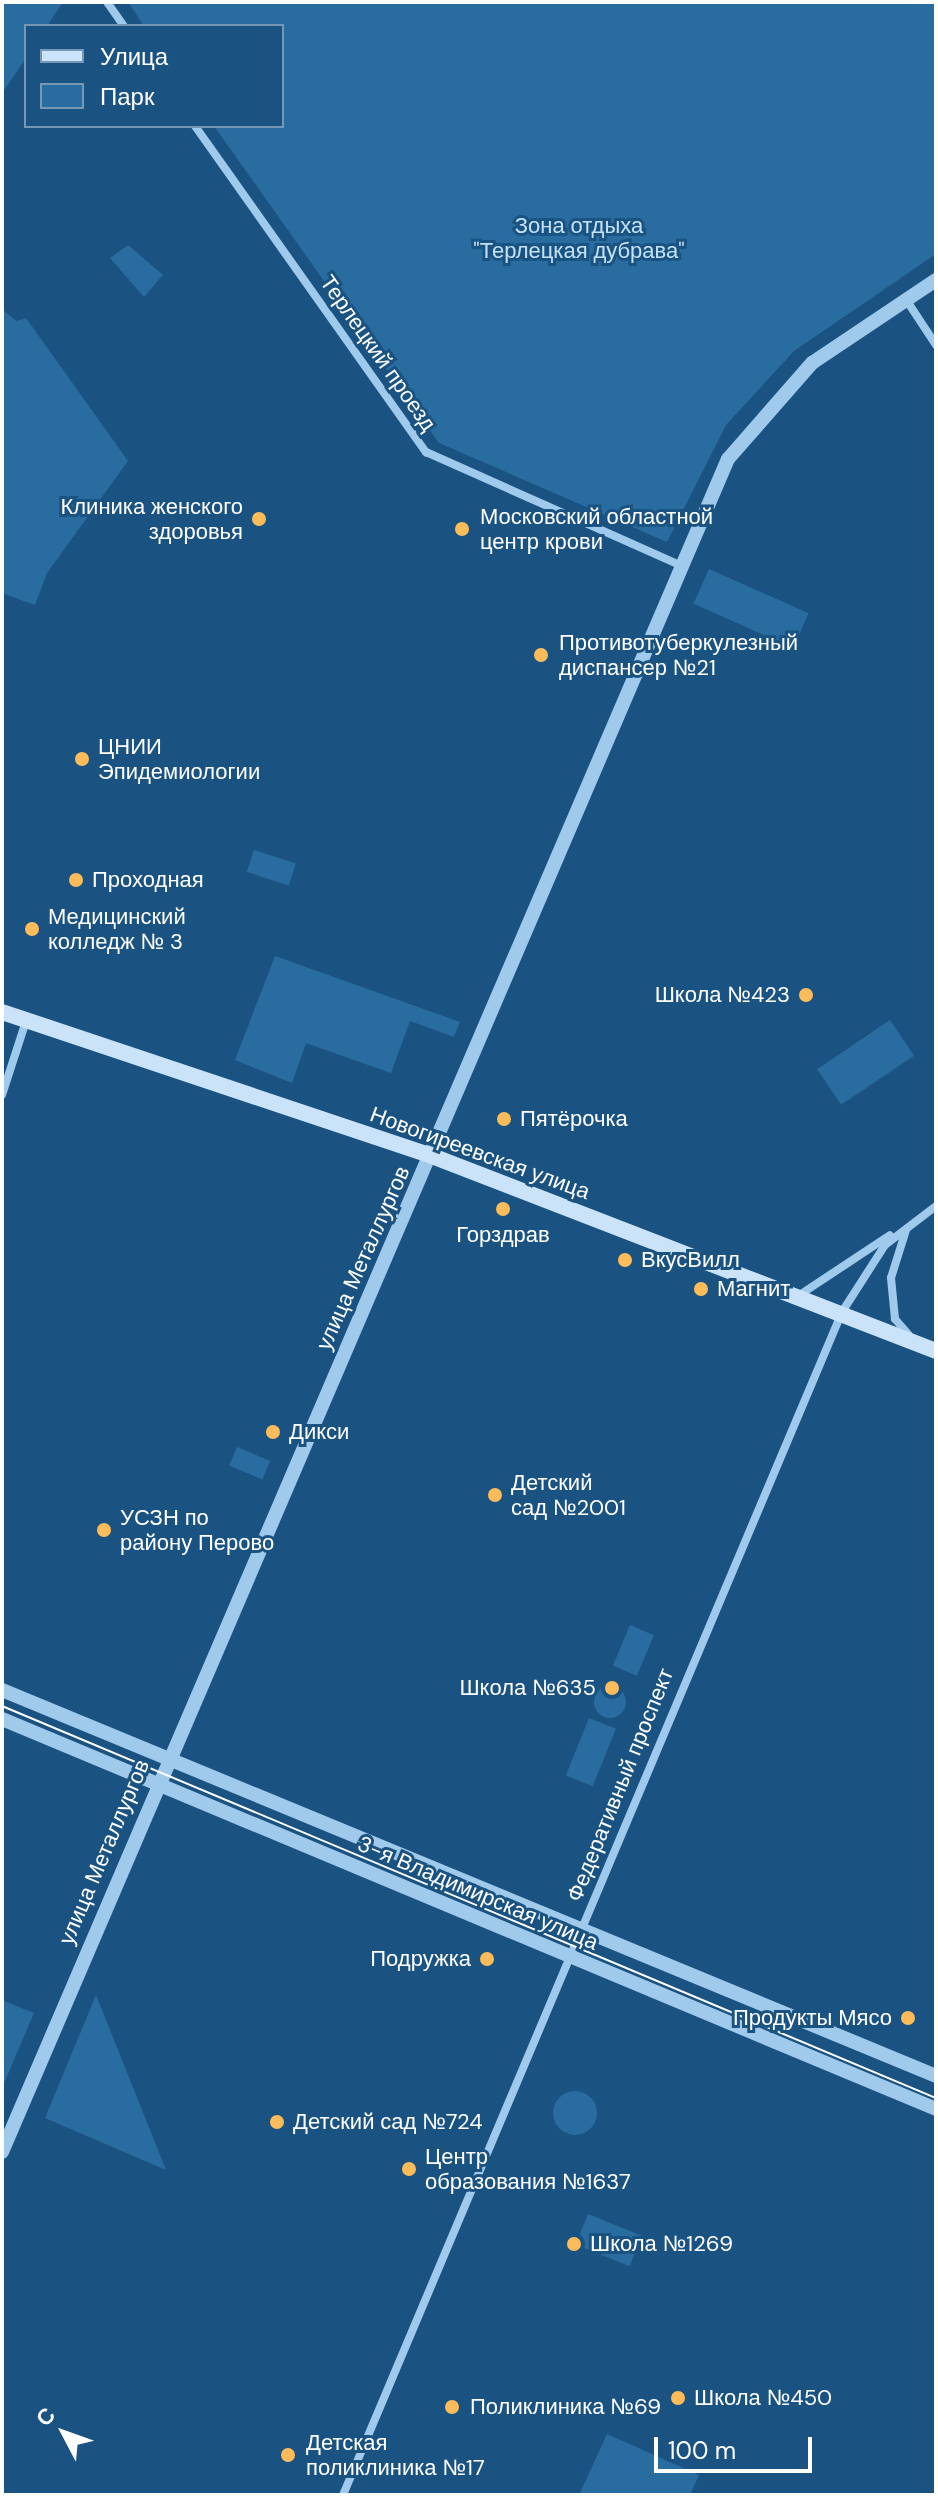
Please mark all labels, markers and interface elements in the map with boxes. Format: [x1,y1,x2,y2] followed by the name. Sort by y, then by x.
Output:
[24,24,284,128] legend
[100,41,168,72] text: Улица
[100,81,154,112] text: Парк
[473,212,685,264] park label: Зона отдыха "Терлецкая дубрава"
[314,270,442,436] street label: Терлецкий проезд
[60,493,243,544] place label: Клиника женского здоровья
[480,503,713,554] place label: Московский областной центр крови
[250,510,268,528] marker: Клиника женского здоровья
[451,518,473,540] marker: Московский областной центр крови
[559,629,798,680] place label: Противотуберкулезный диспансер №21
[530,644,552,666] marker: Противотуберкулезный диспансер №21
[98,733,260,784] place label: ЦНИИ Эпидемиологии
[73,750,91,768] marker: ЦНИИ Эпидемиологии
[92,867,204,893] place label: Проходная
[67,871,85,889] marker: Проходная
[48,903,186,954] place label: Медицинский колледж № 3
[23,920,41,938] marker: Медицинский колледж № 3
[655,982,790,1008] place label: Школа №423
[797,986,815,1004] marker: Школа №423
[367,1101,593,1205] street label: Новогиреевская улица
[520,1106,628,1132] place label: Пятёрочка
[495,1110,513,1128] marker: Пятёрочка
[311,1162,415,1354] street label: улица Металлургов
[494,1200,512,1218] marker: Горздрав
[456,1222,550,1248] place label: Горздрав
[641,1247,740,1273] place label: ВкусВилл
[616,1251,634,1269] marker: ВкусВилл
[717,1276,790,1302] place label: Магнит
[692,1280,710,1298] marker: Магнит
[289,1419,349,1445] place label: Дикси
[264,1423,282,1441] marker: Дикси
[511,1469,626,1520] place label: Детский сад №2001
[486,1486,504,1504] marker: Детский сад №2001
[120,1504,274,1556] place label: УСЗН по району Перово
[95,1521,113,1539] marker: УСЗН по району Перово
[561,1665,679,1905] street label: Федеративный проспект
[459,1675,596,1701] place label: Школа №635
[603,1679,621,1697] marker: Школа №635
[53,1755,155,1949] street label: улица Металлургов
[354,1830,602,1956] street label: 3-я Владимирская улица
[370,1946,471,1972] place label: Подружка
[478,1950,496,1968] marker: Подружка
[733,2005,892,2031] place label: Продукты Мясо
[899,2009,917,2027] marker: Продукты Мясо
[293,2109,483,2135] place label: Детский сад №724
[268,2113,286,2131] marker: Детский сад №724
[425,2143,631,2194] place label: Центр образования №1637
[400,2160,418,2178] marker: Центр образования №1637
[590,2231,733,2257] place label: Школа №1269
[565,2235,583,2253] marker: Школа №1269
[694,2385,832,2411] place label: Школа №450
[669,2389,687,2407] marker: Школа №450
[24,2393,104,2473] north arrow
[470,2394,661,2420] place label: Поликлиника №69
[441,2396,463,2418] marker: Поликлиника №69
[29,2401,62,2432] text: С
[658,2421,816,2471] scale bar
[306,2429,485,2480] place label: Детская поликлиника №17
[668,2435,736,2466] text: 100 m
[277,2444,299,2466] marker: Детская поликлиника №17

